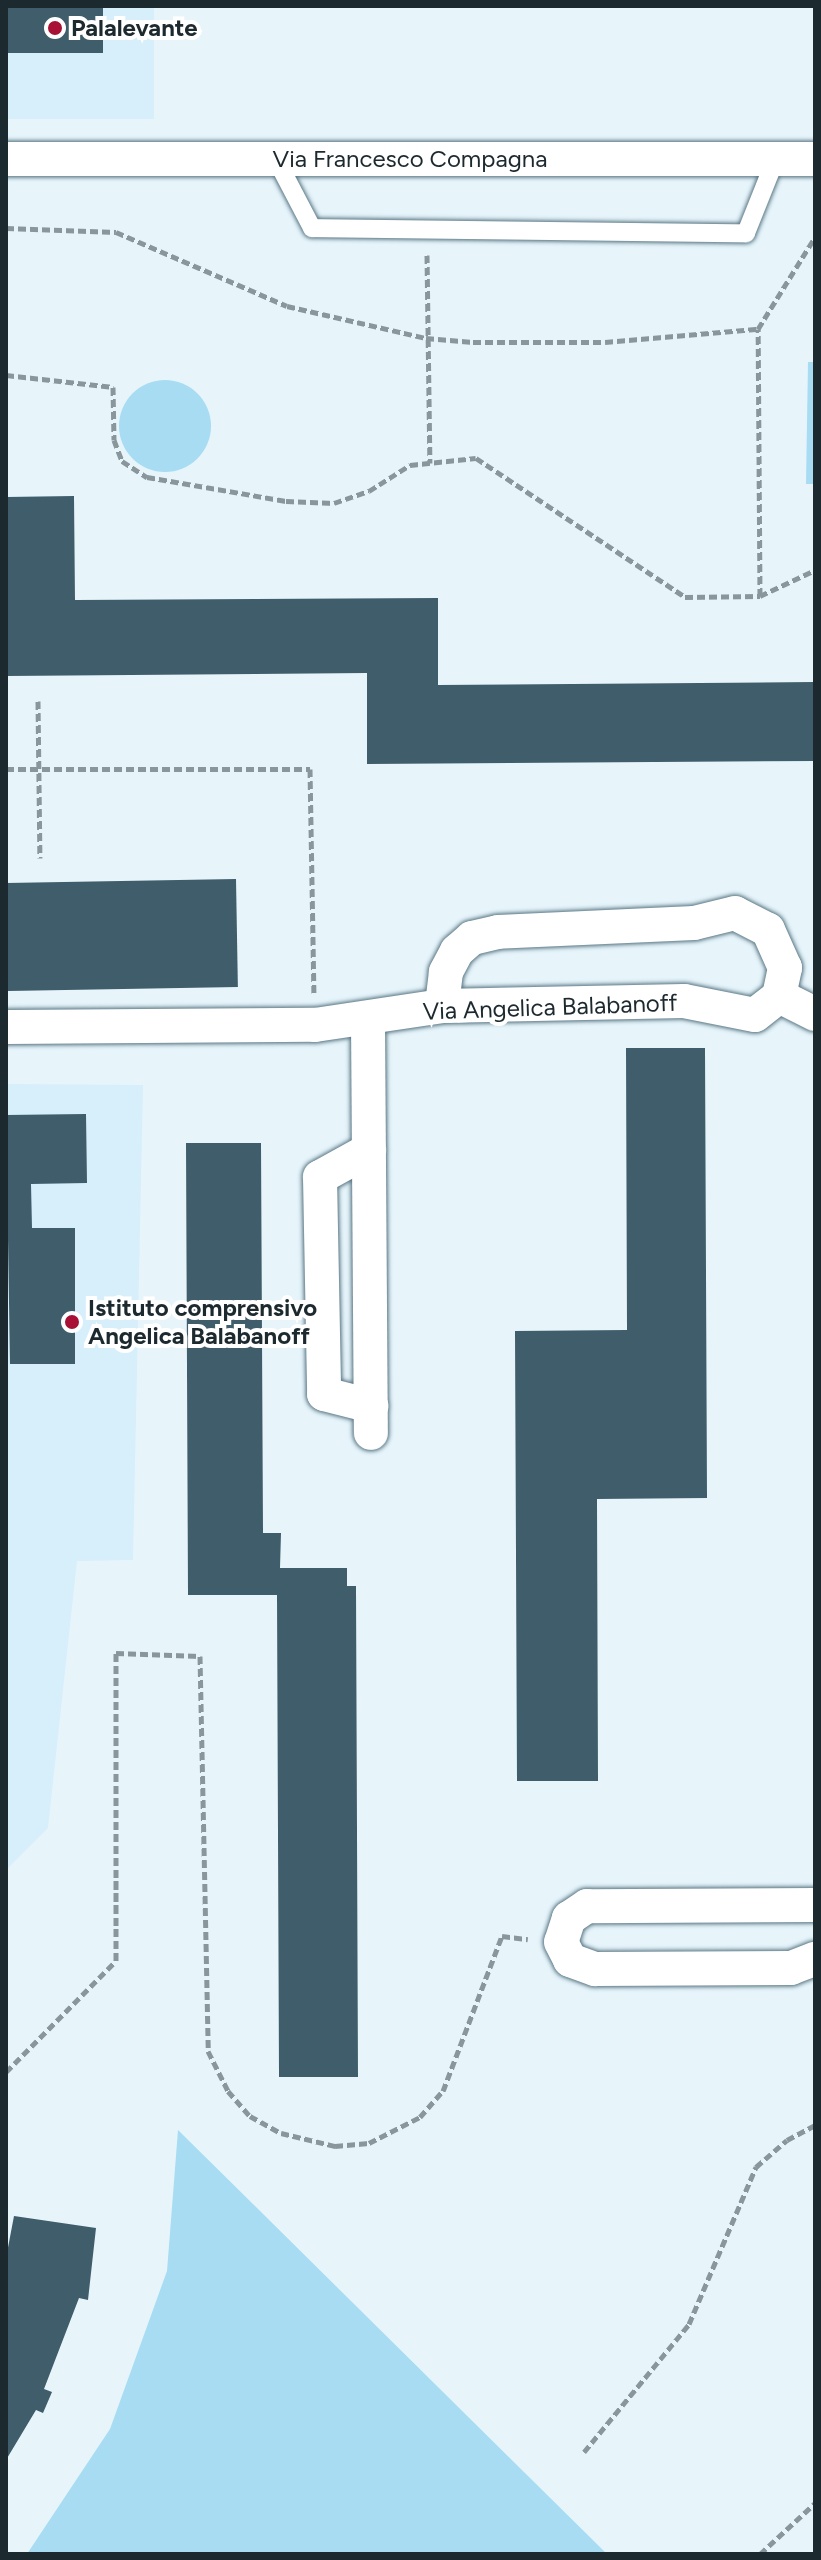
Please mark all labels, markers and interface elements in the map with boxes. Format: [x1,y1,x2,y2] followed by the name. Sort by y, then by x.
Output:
[71,14,198,42] place label: Palalevante
[46,19,64,37] marker: Palalevante
[273,145,547,173] street label: Via Francesco Compagna
[422,988,678,1026] street label: Via Angelica Balabanoff
[88,1294,317,1350] place label: Istituto comprensivo Angelica Balabanoff
[63,1313,81,1331] marker: Istituto comprensivo Angelica Balabanoff

